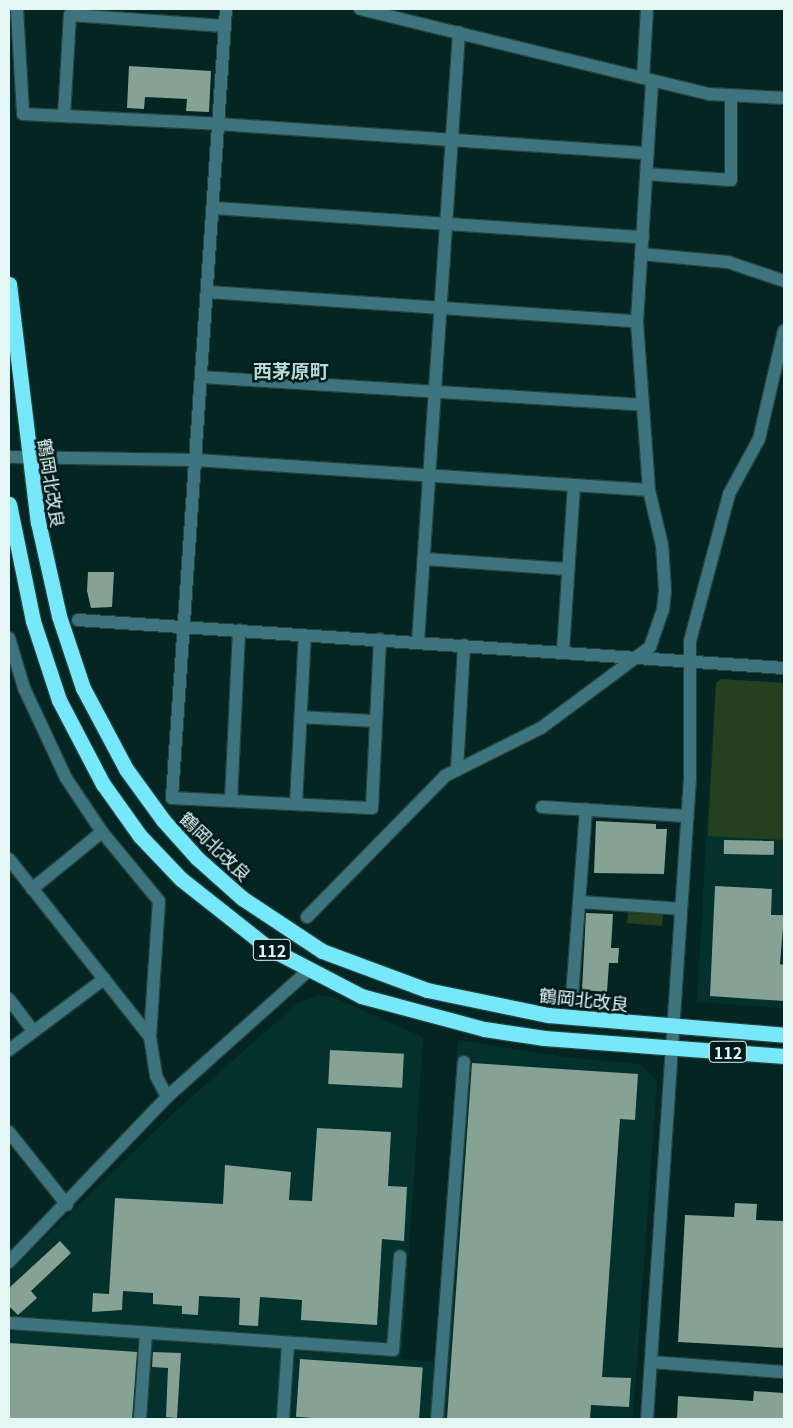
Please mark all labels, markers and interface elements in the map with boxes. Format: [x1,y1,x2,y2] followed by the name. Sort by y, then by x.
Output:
[253,359,329,381] district label: 西茅原町
[34,437,70,529] street label: 鶴岡北改良
[176,807,256,885] street label: 鶴岡北改良
[252,936,292,964] road number: 112
[538,984,630,1014] street label: 鶴岡北改良
[708,1038,748,1066] road number: 112

